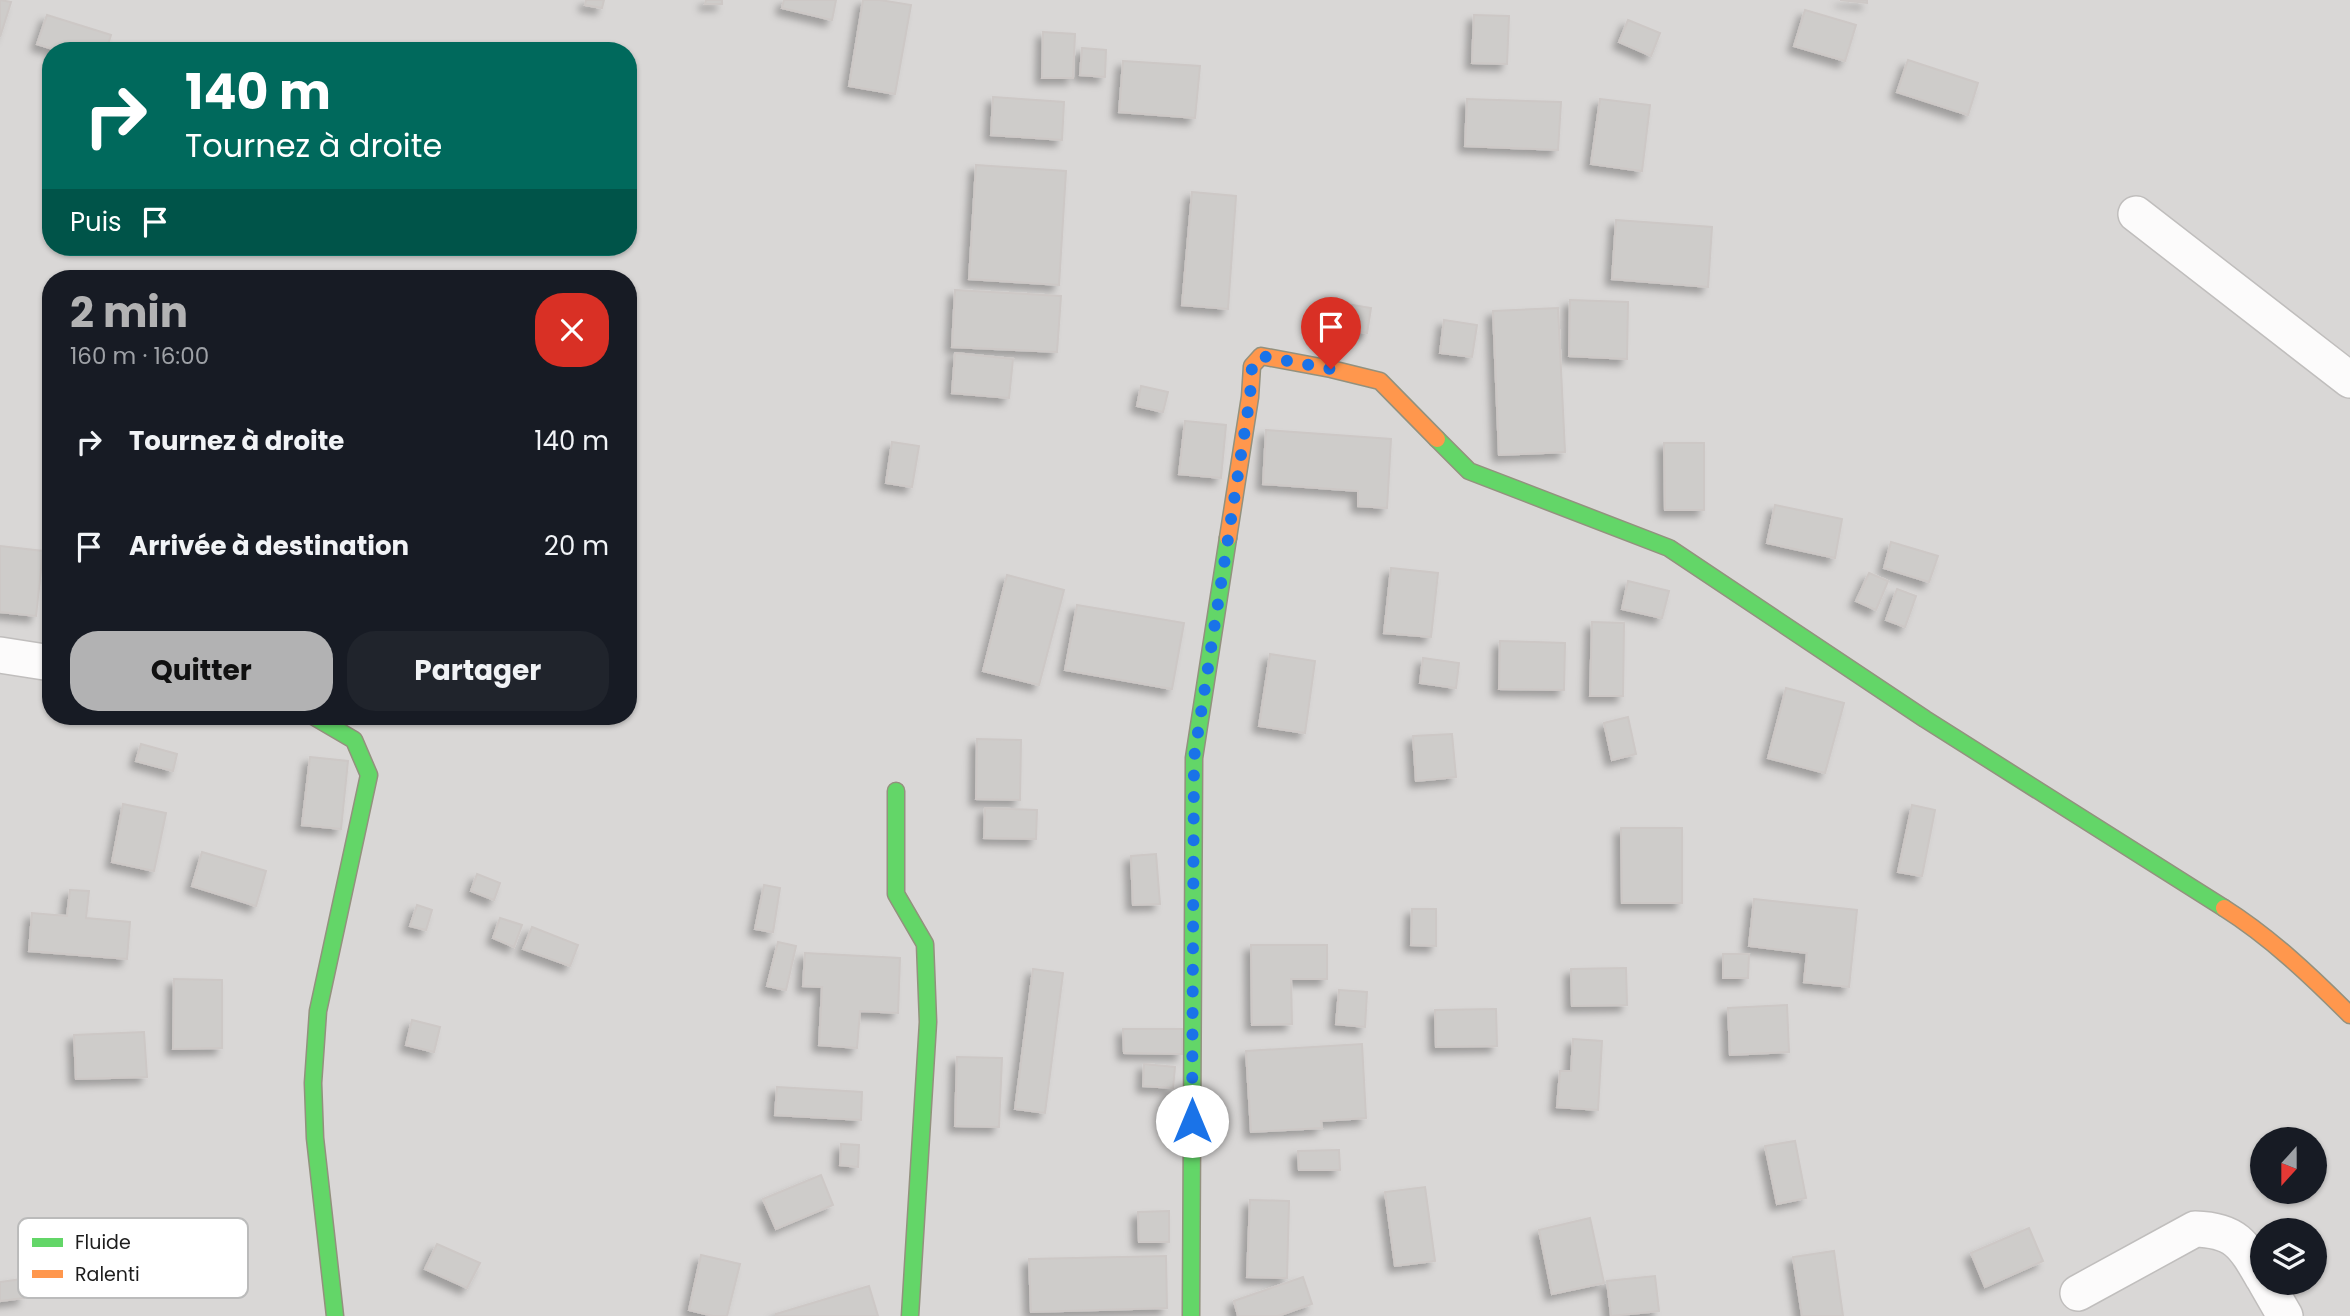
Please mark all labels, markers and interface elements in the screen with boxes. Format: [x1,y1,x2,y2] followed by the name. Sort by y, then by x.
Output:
[185,58,331,126] text: 140 m
[70,70,161,161] icon: right
[185,123,442,168] text: Tournez à droite
[136,203,174,241] icon: arrive
[70,204,122,240] text: Puis
[70,283,188,342] text: 2 min
[535,293,609,367] button: close
[1301,297,1361,369] pin
[1312,308,1350,346] icon: arrive
[70,340,209,372] text: 160 m · 16:00
[70,423,108,461] icon: right
[129,423,344,459] text: Tournez à droite
[534,423,609,459] text: 140 m
[70,528,108,566] icon: arrive
[129,528,409,564] text: Arrivée à destination
[544,528,609,564] text: 20 m
[70,631,333,711] button: Quitter
[347,631,609,711] button: Partager
[1155,1084,1229,1158] position arrow
[2250,1127,2328,1204] north arrow
[2250,1127,2327,1295] map controls
[18,1218,248,1298] legend
[2250,1218,2327,1295] button: layers
[75,1229,131,1256] text: Fluide
[75,1261,140,1288] text: Ralenti

